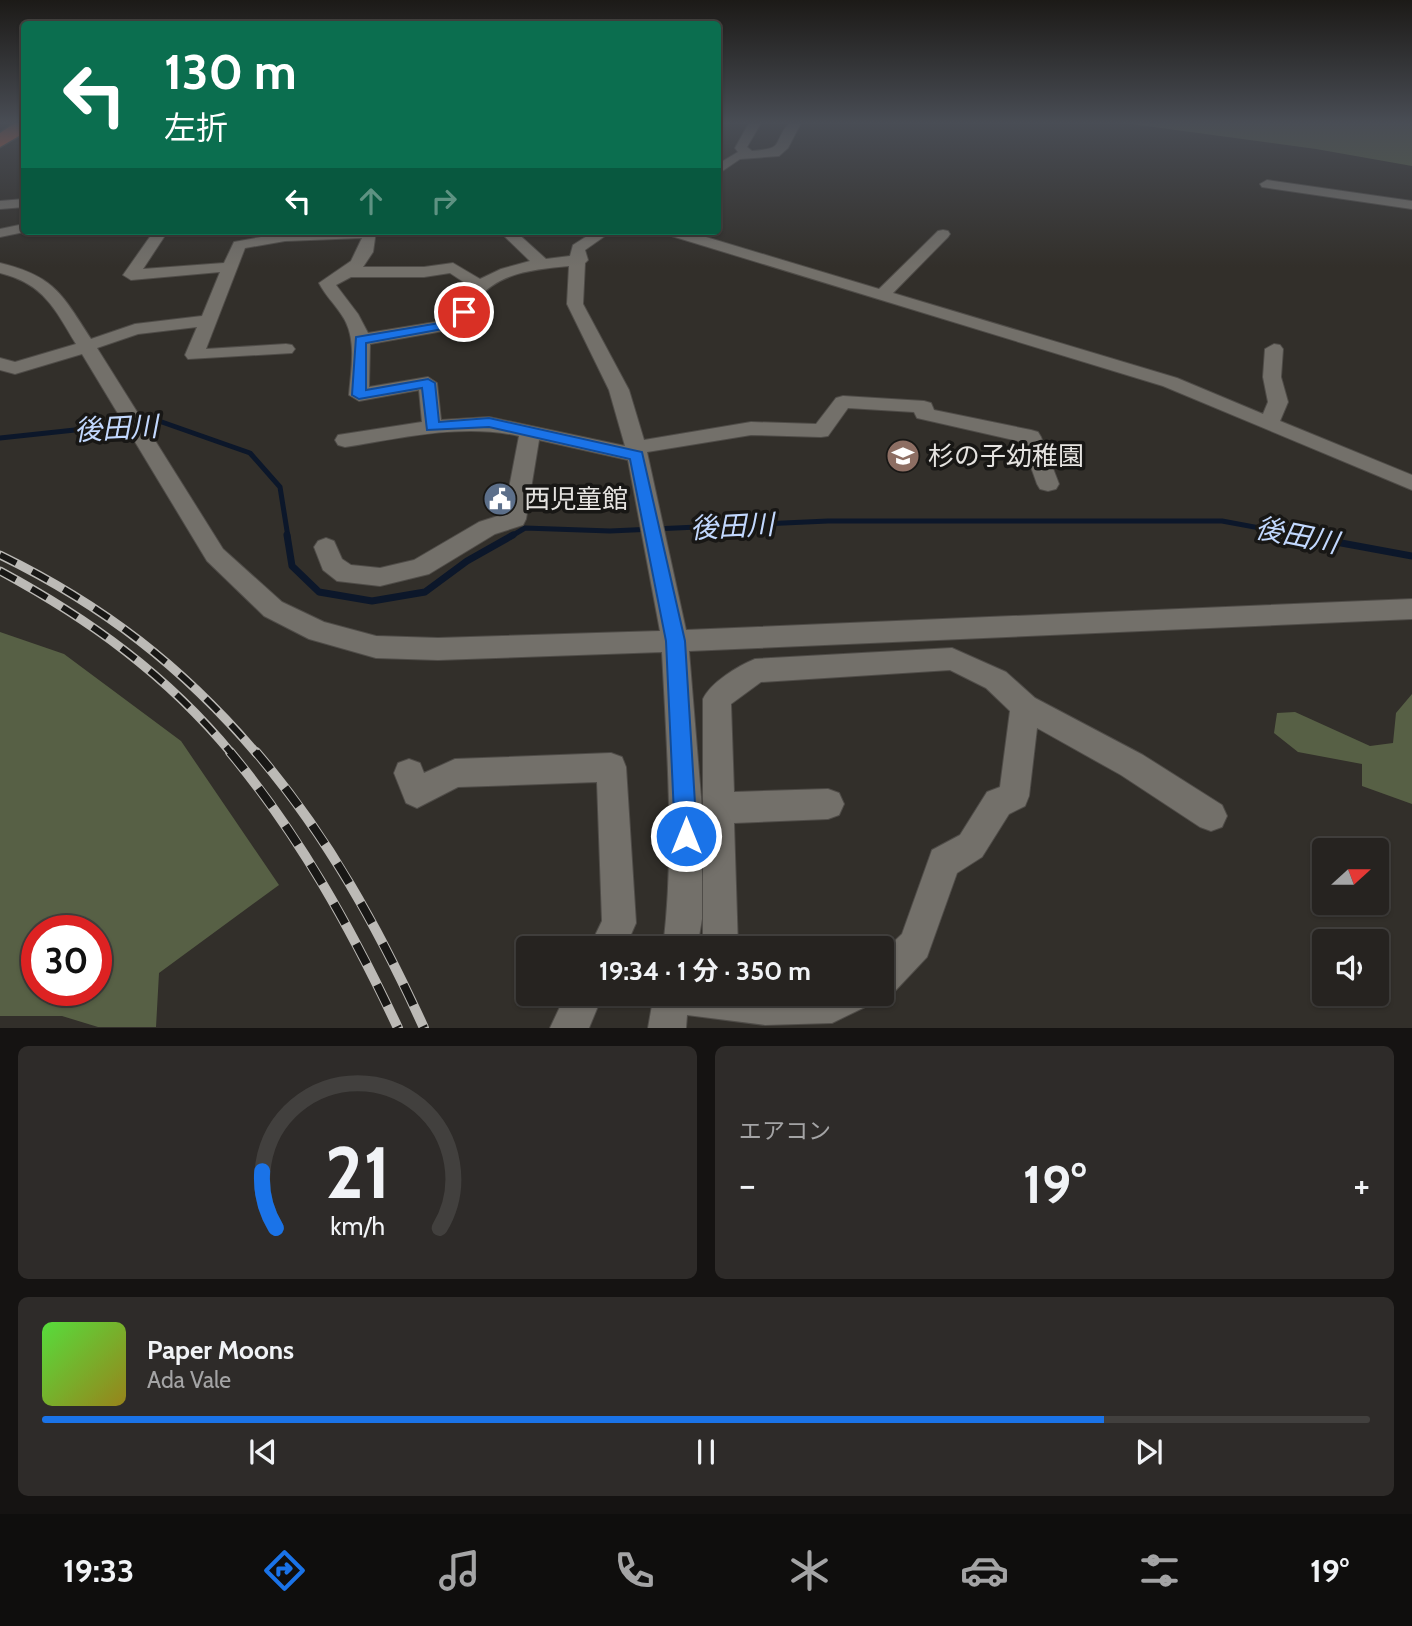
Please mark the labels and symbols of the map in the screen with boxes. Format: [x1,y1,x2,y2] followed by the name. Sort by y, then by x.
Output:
[434,282,494,342] pin
[73,409,162,447] water label: 後田川
[884,437,922,475] school or university icon: 杉の子幼稚園
[928,440,1084,472] place label: 杉の子幼稚園
[481,480,519,518] public building icon: 西児童館
[524,483,628,515] place label: 西児童館
[689,507,778,545] water label: 後田川
[1253,510,1344,560] water label: 後田川
[649,799,723,873] position arrow
[1312,838,1390,915] north arrow
[21,915,112,1006] speed limit sign: 30

